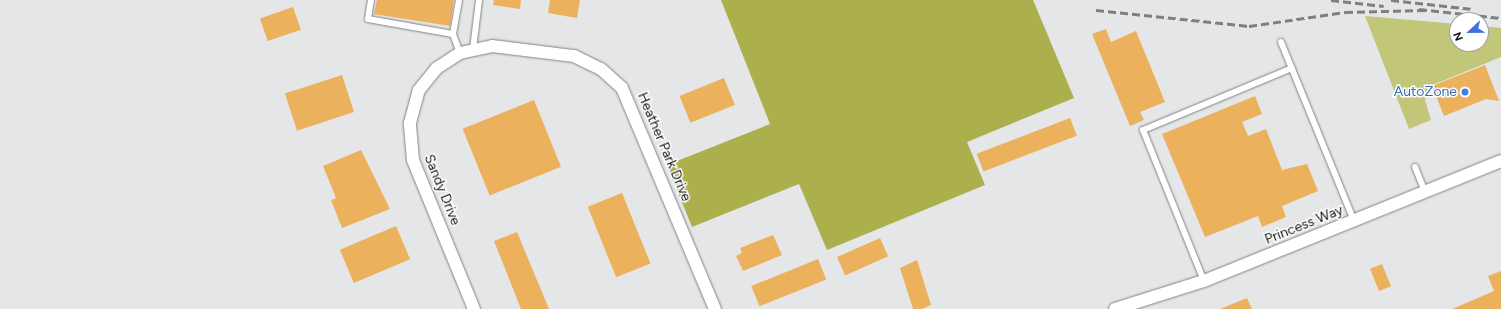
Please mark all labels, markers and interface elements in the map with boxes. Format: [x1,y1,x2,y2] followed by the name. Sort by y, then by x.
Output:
[1449,12,1489,52] north arrow
[1451,30,1466,43] text: N
[1394,84,1457,100] place label: AutoZone
[1460,87,1470,97] marker: AutoZone
[633,90,695,204] street label: Heather Park Drive
[420,152,464,228] street label: Sandy Drive
[1262,202,1346,248] street label: Princess Way

